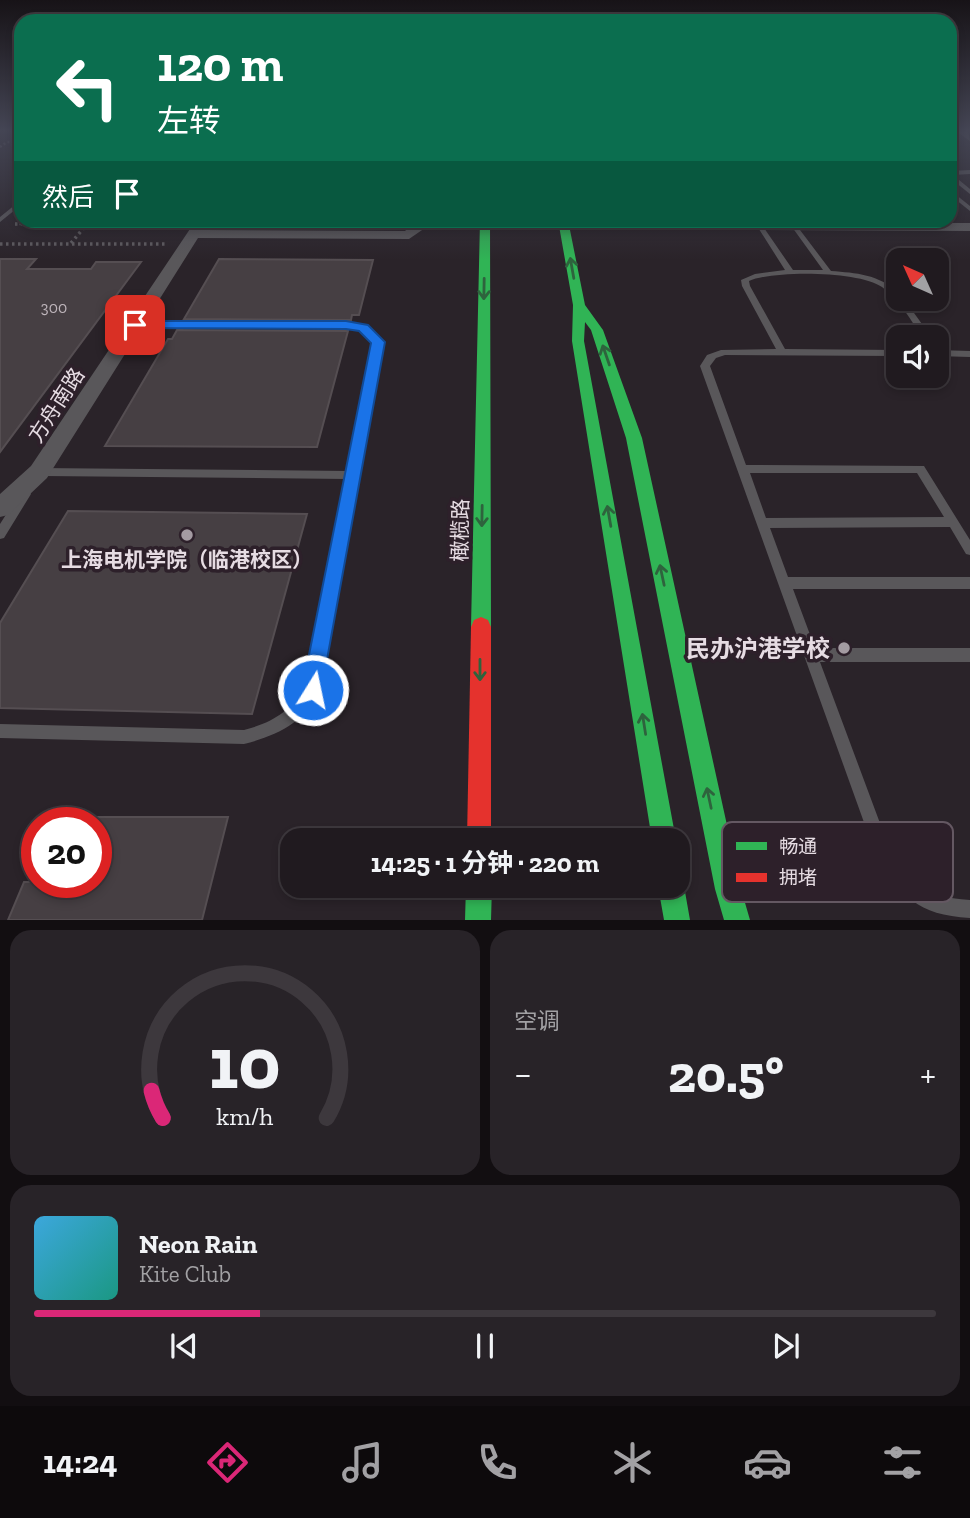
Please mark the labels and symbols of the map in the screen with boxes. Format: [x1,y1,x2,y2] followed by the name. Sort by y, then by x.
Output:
[886,248,948,312] north arrow
[565,257,578,280] one-way arrow
[477,277,491,300] one-way arrow
[105,295,165,355] pin
[41,298,67,317] house number: 300
[599,345,611,367] one-way arrow
[23,363,89,447] street label: 方舟南路
[447,498,473,562] street label: 橄榄路
[475,504,488,527] one-way arrow
[602,505,615,528] one-way arrow
[179,527,195,543] marker: 上海电机学院（临港校区）
[61,547,313,572] place label: 上海电机学院（临港校区）
[655,564,669,587] one-way arrow
[686,634,830,663] place label: 民办沪港学校
[836,640,852,656] marker: 民办沪港学校
[276,653,350,727] position arrow
[473,658,487,681] one-way arrow
[637,713,650,736] one-way arrow
[701,787,715,810] one-way arrow
[21,807,112,898] speed limit sign: 20
[722,822,953,902] legend
[779,835,817,858] text: 畅通
[779,866,817,889] text: 拥堵

